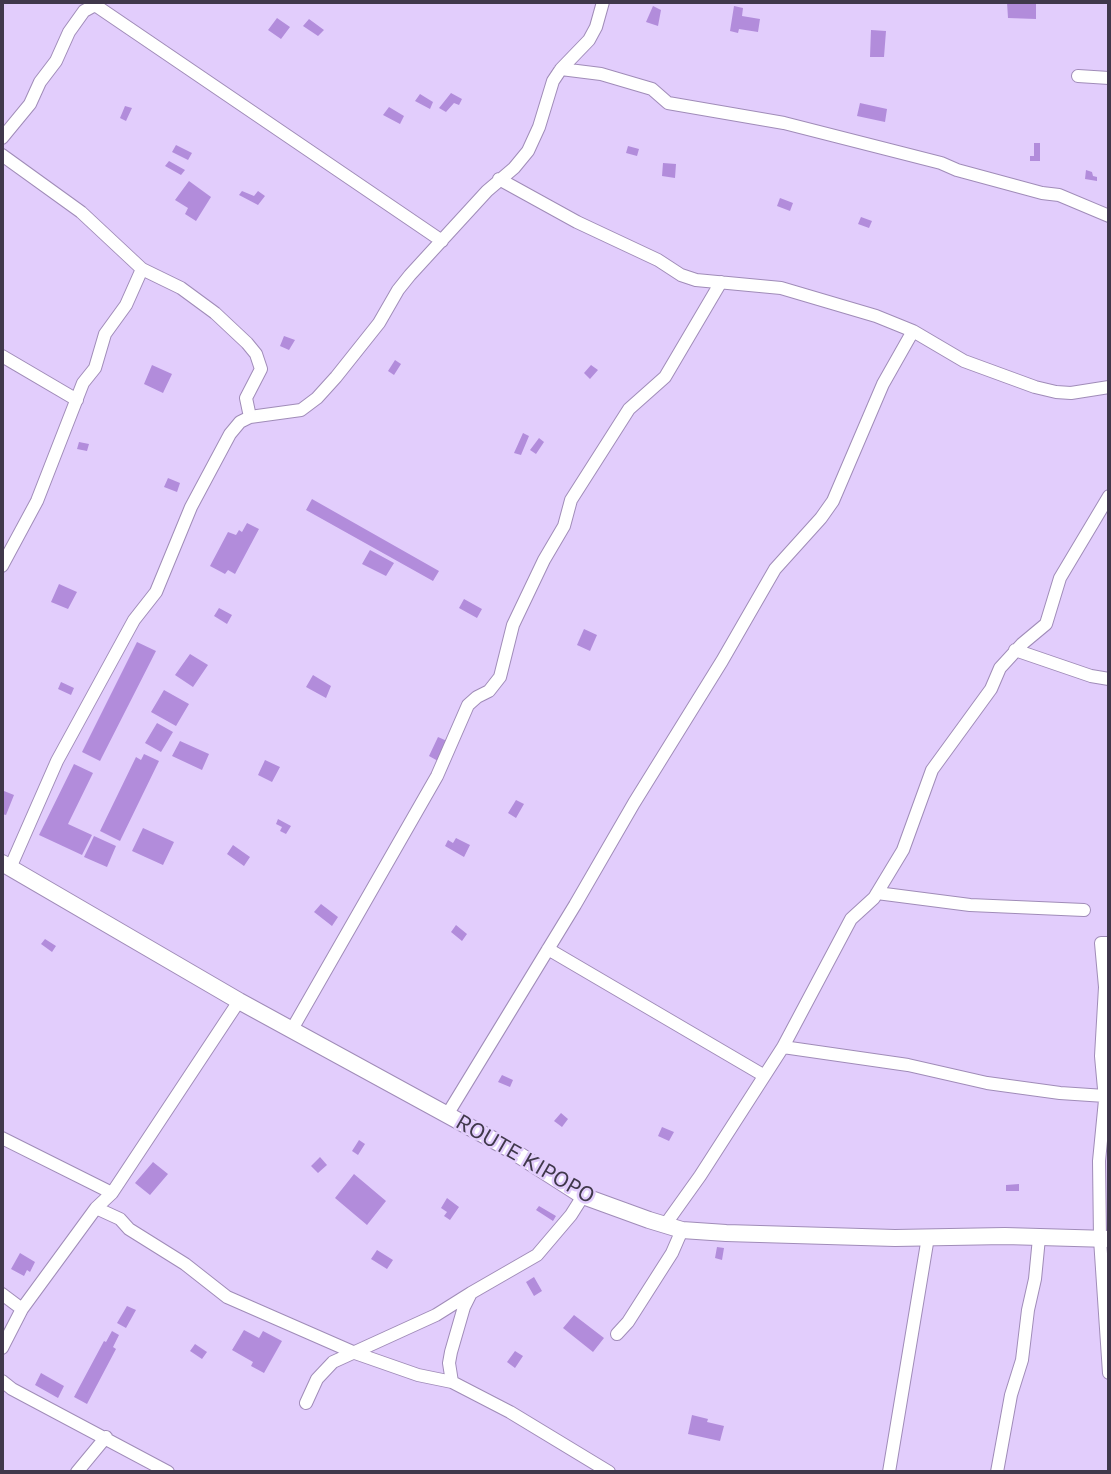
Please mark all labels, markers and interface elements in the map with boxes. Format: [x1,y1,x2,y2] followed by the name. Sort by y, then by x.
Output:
[450,1108,600,1210] street label: ROUTE KIPOPO

